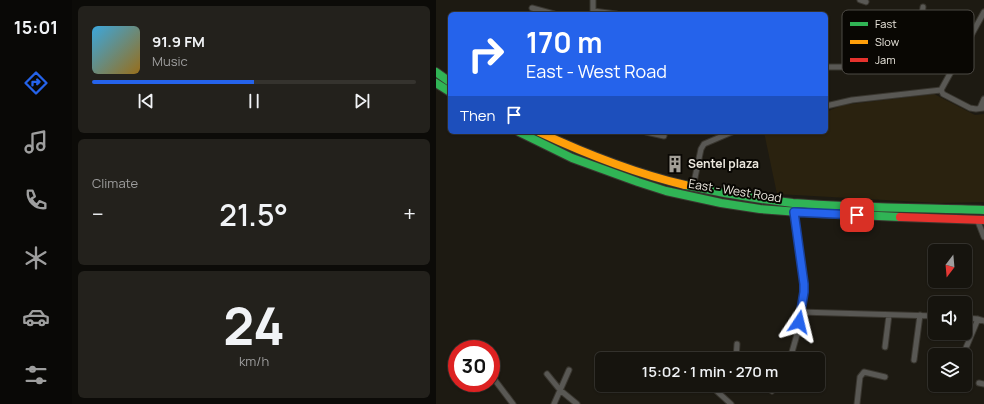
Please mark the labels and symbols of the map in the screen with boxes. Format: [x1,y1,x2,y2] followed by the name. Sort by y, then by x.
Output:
[842,10,974,74] legend
[875,16,897,31] text: Fast
[875,34,900,49] text: Slow
[875,52,896,67] text: Jam
[665,154,685,174] building icon: Sentel plaza
[688,155,759,172] place label: Sentel plaza
[687,175,783,206] street label: East - West Road
[840,198,874,232] pin
[928,244,972,288] north arrow
[778,301,820,343] position arrow
[448,340,500,392] speed limit sign: 30

